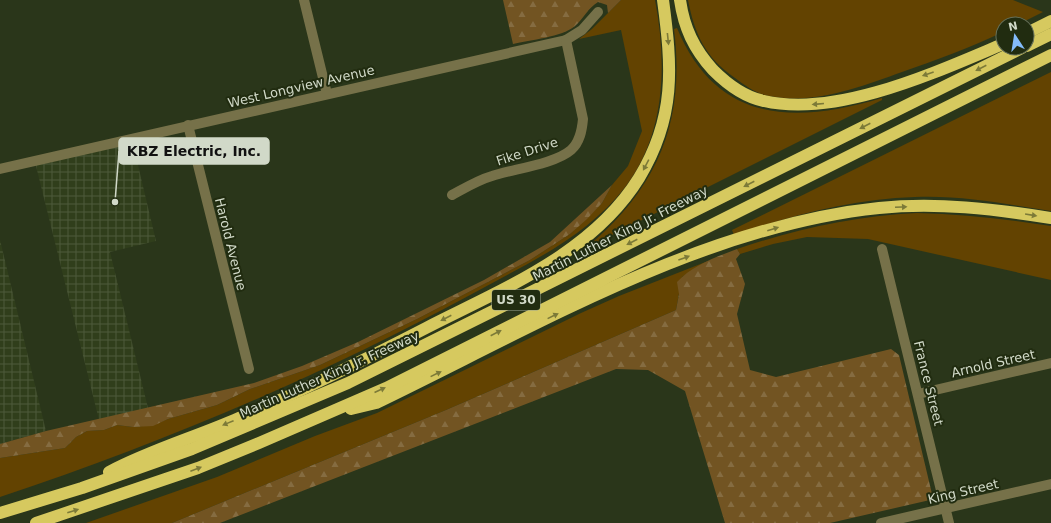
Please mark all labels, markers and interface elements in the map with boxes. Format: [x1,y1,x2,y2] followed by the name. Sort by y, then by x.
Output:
[995,16,1035,56] north arrow
[1007,19,1019,34] text: N
[665,33,672,45] one-way arrow
[226,62,376,111] street label: West Longview Avenue
[975,65,987,71] one-way arrow
[921,72,933,78] one-way arrow
[812,100,824,107] one-way arrow
[859,123,871,129] one-way arrow
[494,134,560,168] street label: Fike Drive
[119,138,269,164] callout: KBZ Electric, Inc.
[127,143,261,159] text: KBZ Electric, Inc.
[643,159,649,170] one-way arrow
[743,181,754,187] one-way arrow
[530,182,711,284] street label: Martin Luther King Jr. Freeway
[212,196,249,292] street label: Harold Avenue
[895,203,907,210] one-way arrow
[1024,212,1037,218] one-way arrow
[768,226,780,232] one-way arrow
[626,239,638,246] one-way arrow
[679,255,691,261] one-way arrow
[492,290,540,310] road number: US 30
[547,313,558,319] one-way arrow
[440,315,452,321] one-way arrow
[237,328,421,421] street label: Martin Luther King Jr. Freeway
[491,330,502,336] one-way arrow
[911,339,946,427] street label: France Street
[950,347,1037,380] street label: Arnold Street
[430,371,442,377] one-way arrow
[374,387,386,393] one-way arrow
[221,420,233,426] one-way arrow
[190,465,202,471] one-way arrow
[926,476,1000,507] street label: King Street
[67,508,79,514] one-way arrow

